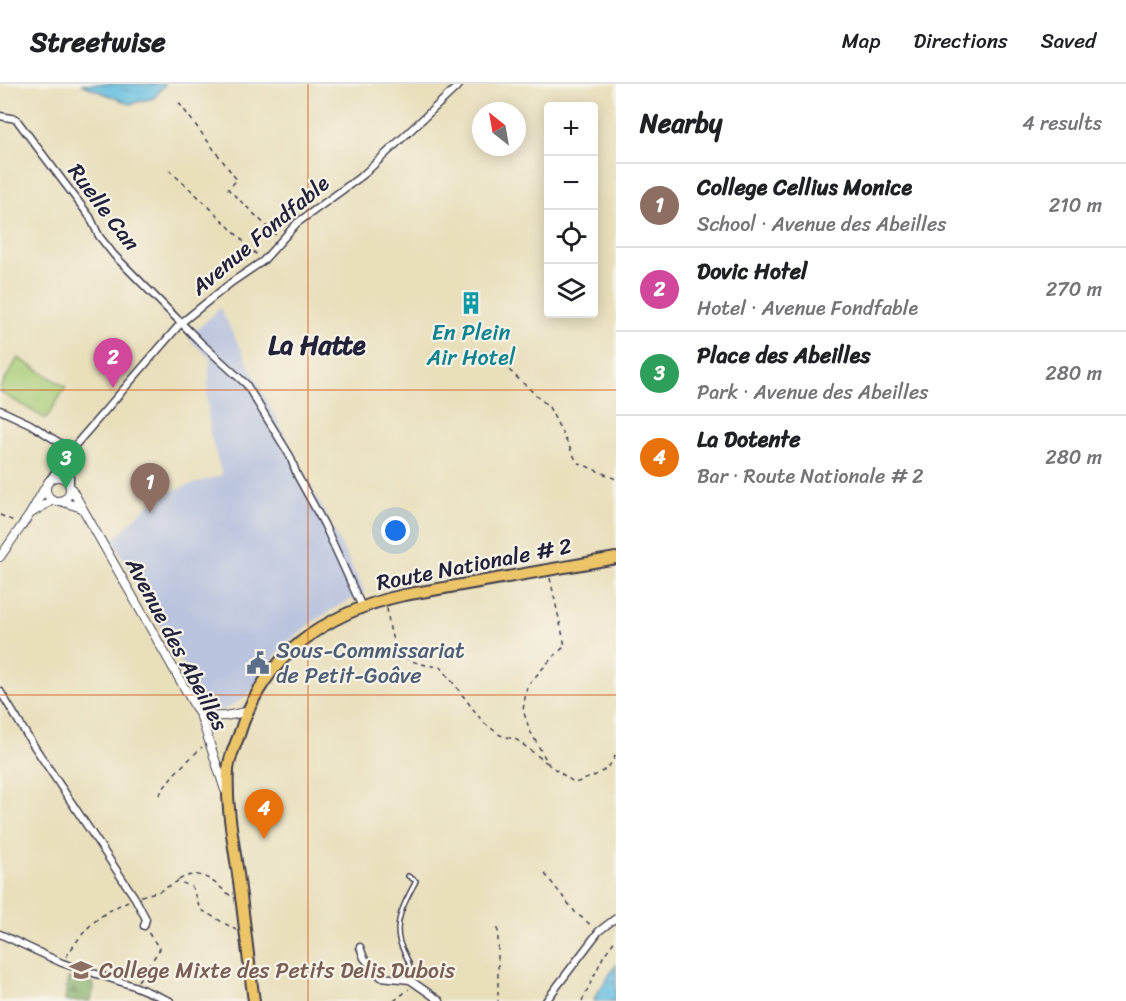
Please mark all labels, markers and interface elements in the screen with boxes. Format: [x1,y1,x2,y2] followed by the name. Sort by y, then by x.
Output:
[30,17,166,66] text: Streetwise
[842,22,880,60] text: Map
[913,22,1008,60] text: Directions
[1041,22,1096,60] text: Saved
[640,100,722,146] text: Nearby
[472,102,526,156] north arrow
[544,102,598,318] map controls
[544,102,598,156] button: +
[1022,106,1102,141] text: 4 results
[58,155,150,260] street label: Ruelle Can
[544,156,598,210] button: −
[181,165,339,306] street label: Avenue Fondfable
[697,168,912,207] text: College Cellius Monice
[655,188,664,223] text: 1
[1049,188,1102,223] text: 210 m
[697,207,947,242] text: School · Avenue des Abeilles
[544,210,598,264] button: locate
[697,252,807,291] text: Dovic Hotel
[544,264,598,318] button: layers
[654,272,665,307] text: 2
[1046,272,1102,307] text: 270 m
[458,290,484,316] building icon: En Plein Air Hotel
[697,291,918,326] text: Hotel · Avenue Fondfable
[426,313,516,377] place label: En Plein Air Hotel
[268,322,366,368] district label: La Hatte
[697,336,871,375] text: Place des Abeilles
[94,338,132,388] pin: 2
[654,356,665,391] text: 3
[1045,356,1102,391] text: 280 m
[697,375,929,410] text: Park · Avenue des Abeilles
[697,420,801,459] text: La Dotente
[46,440,86,489] pin: 3
[653,440,666,475] text: 4
[1045,440,1102,475] text: 280 m
[697,459,924,494] text: Bar · Route Nationale # 2
[130,464,170,513] pin: 1
[381,516,410,545] your location
[373,526,575,602] street label: Route Nationale # 2
[114,549,240,739] street label: Avenue des Abeilles
[276,631,465,695] place label: Sous-Commissariat de Petit-Goâve
[245,650,271,676] public building icon: Sous-Commissariat de Petit-Goâve
[244,790,284,839] pin: 4
[99,951,456,990] place label: College Mixte des Petits Delis Dubois
[68,957,94,983] school or university icon: College Mixte des Petits Delis Dubois

